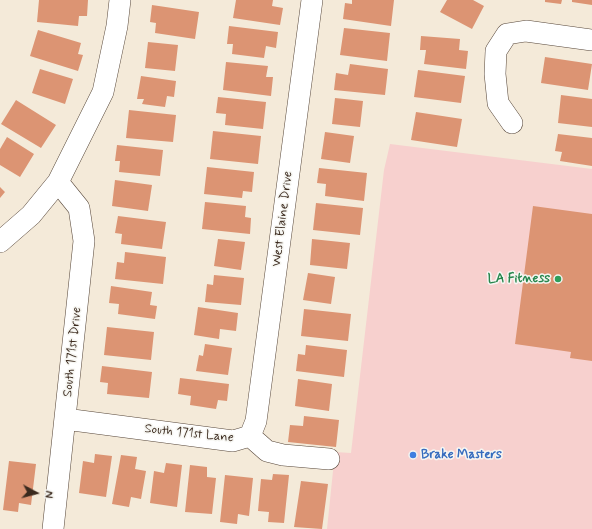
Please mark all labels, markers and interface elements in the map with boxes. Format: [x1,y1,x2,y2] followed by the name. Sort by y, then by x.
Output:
[269,170,297,268] street label: West Elaine Drive
[488,271,550,287] place label: LA Fitness
[553,274,563,284] marker: LA Fitness
[61,306,85,398] street label: South 171st Drive
[144,422,234,446] street label: South 171st Lane
[421,447,502,463] place label: Brake Masters
[408,450,418,460] marker: Brake Masters
[16,473,56,513] north arrow
[41,490,55,499] text: N

